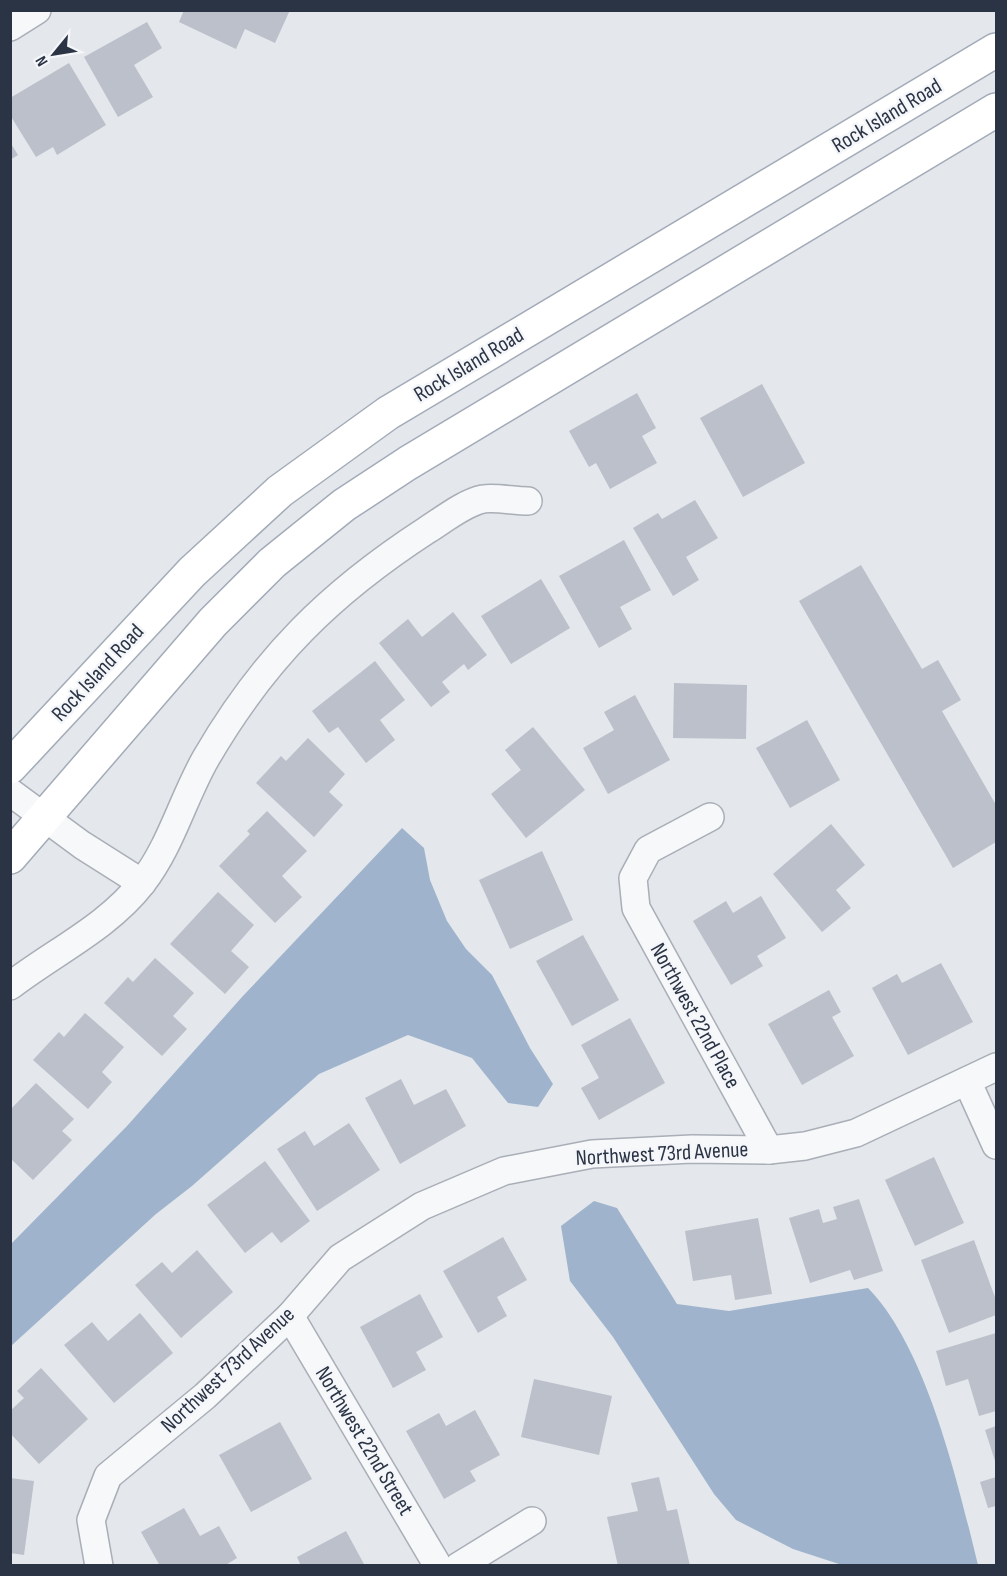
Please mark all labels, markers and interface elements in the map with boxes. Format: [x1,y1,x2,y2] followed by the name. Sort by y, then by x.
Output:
[24,24,84,84] north arrow
[32,52,53,69] text: N
[827,73,947,159] street label: Rock Island Road
[409,322,529,408] street label: Rock Island Road
[46,619,150,727] street label: Rock Island Road
[644,939,746,1093] street label: Northwest 22nd Place
[575,1136,749,1172] street label: Northwest 73rd Avenue
[156,1301,300,1439] street label: Northwest 73rd Avenue
[309,1362,419,1521] street label: Northwest 22nd Street

